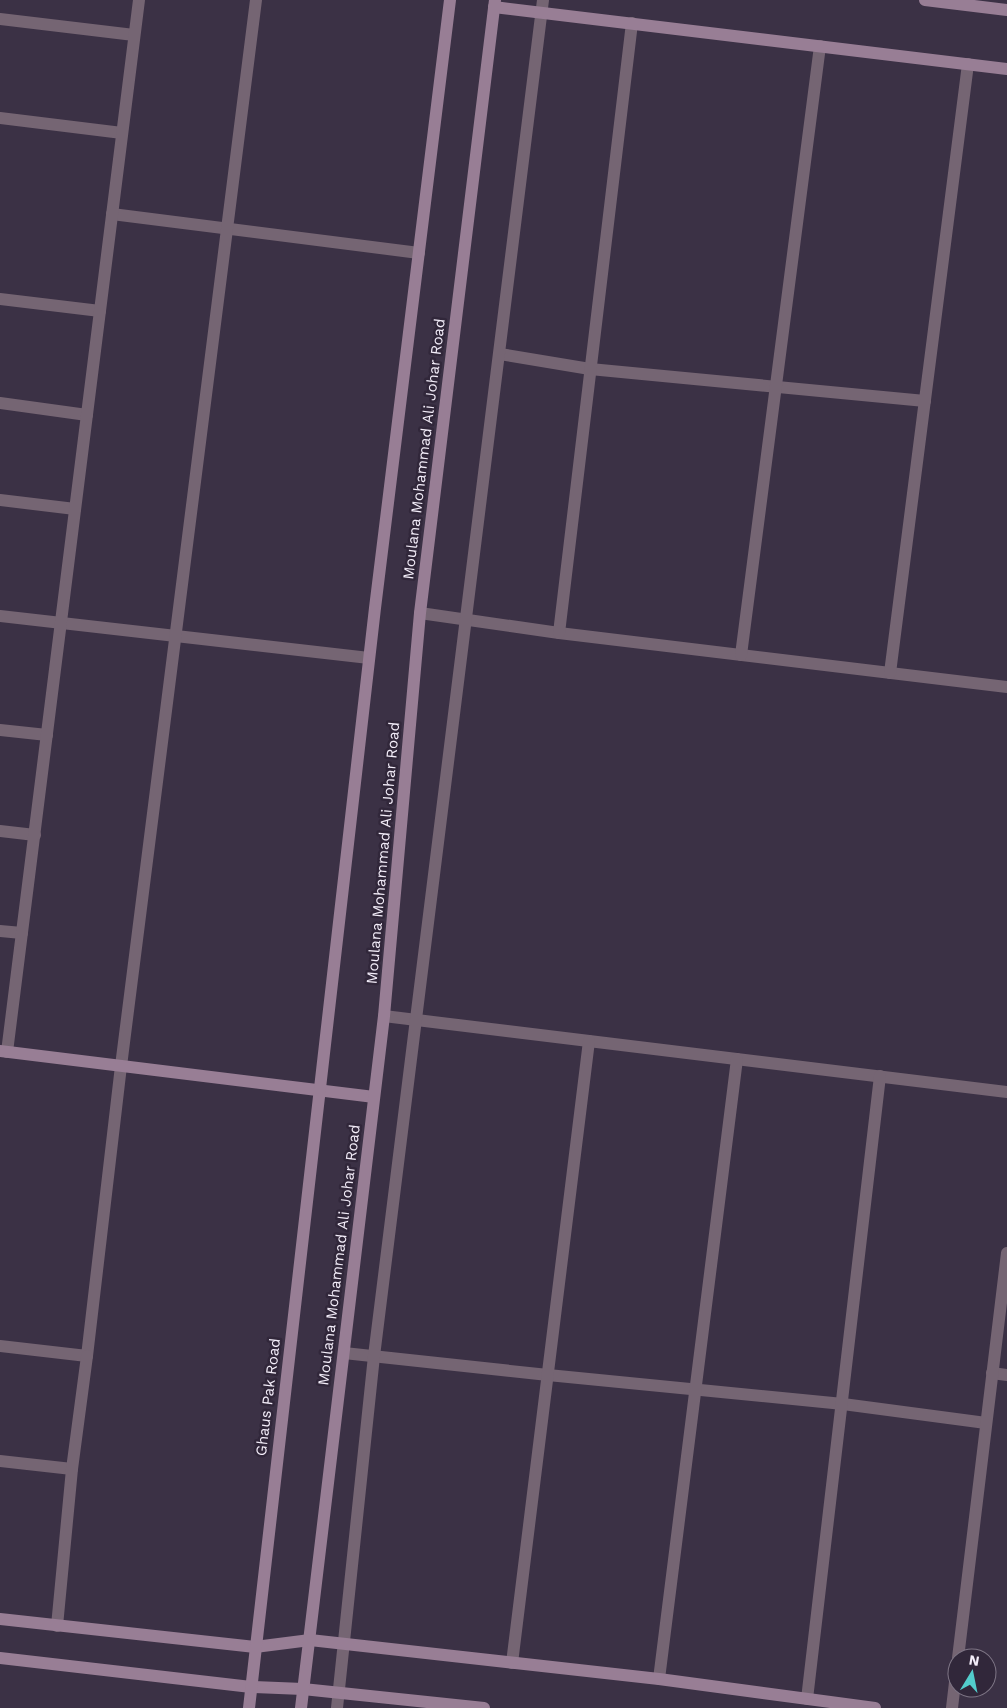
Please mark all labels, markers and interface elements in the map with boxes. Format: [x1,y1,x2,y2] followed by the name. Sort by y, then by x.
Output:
[399,317,449,581] street label: Moulana Mohammad Ali Johar Road
[363,721,403,985] street label: Moulana Mohammad Ali Johar Road
[314,1123,364,1387] street label: Moulana Mohammad Ali Johar Road
[252,1337,284,1457] street label: Ghaus Pak Road
[947,1648,997,1698] north arrow
[968,1651,981,1669] text: N

